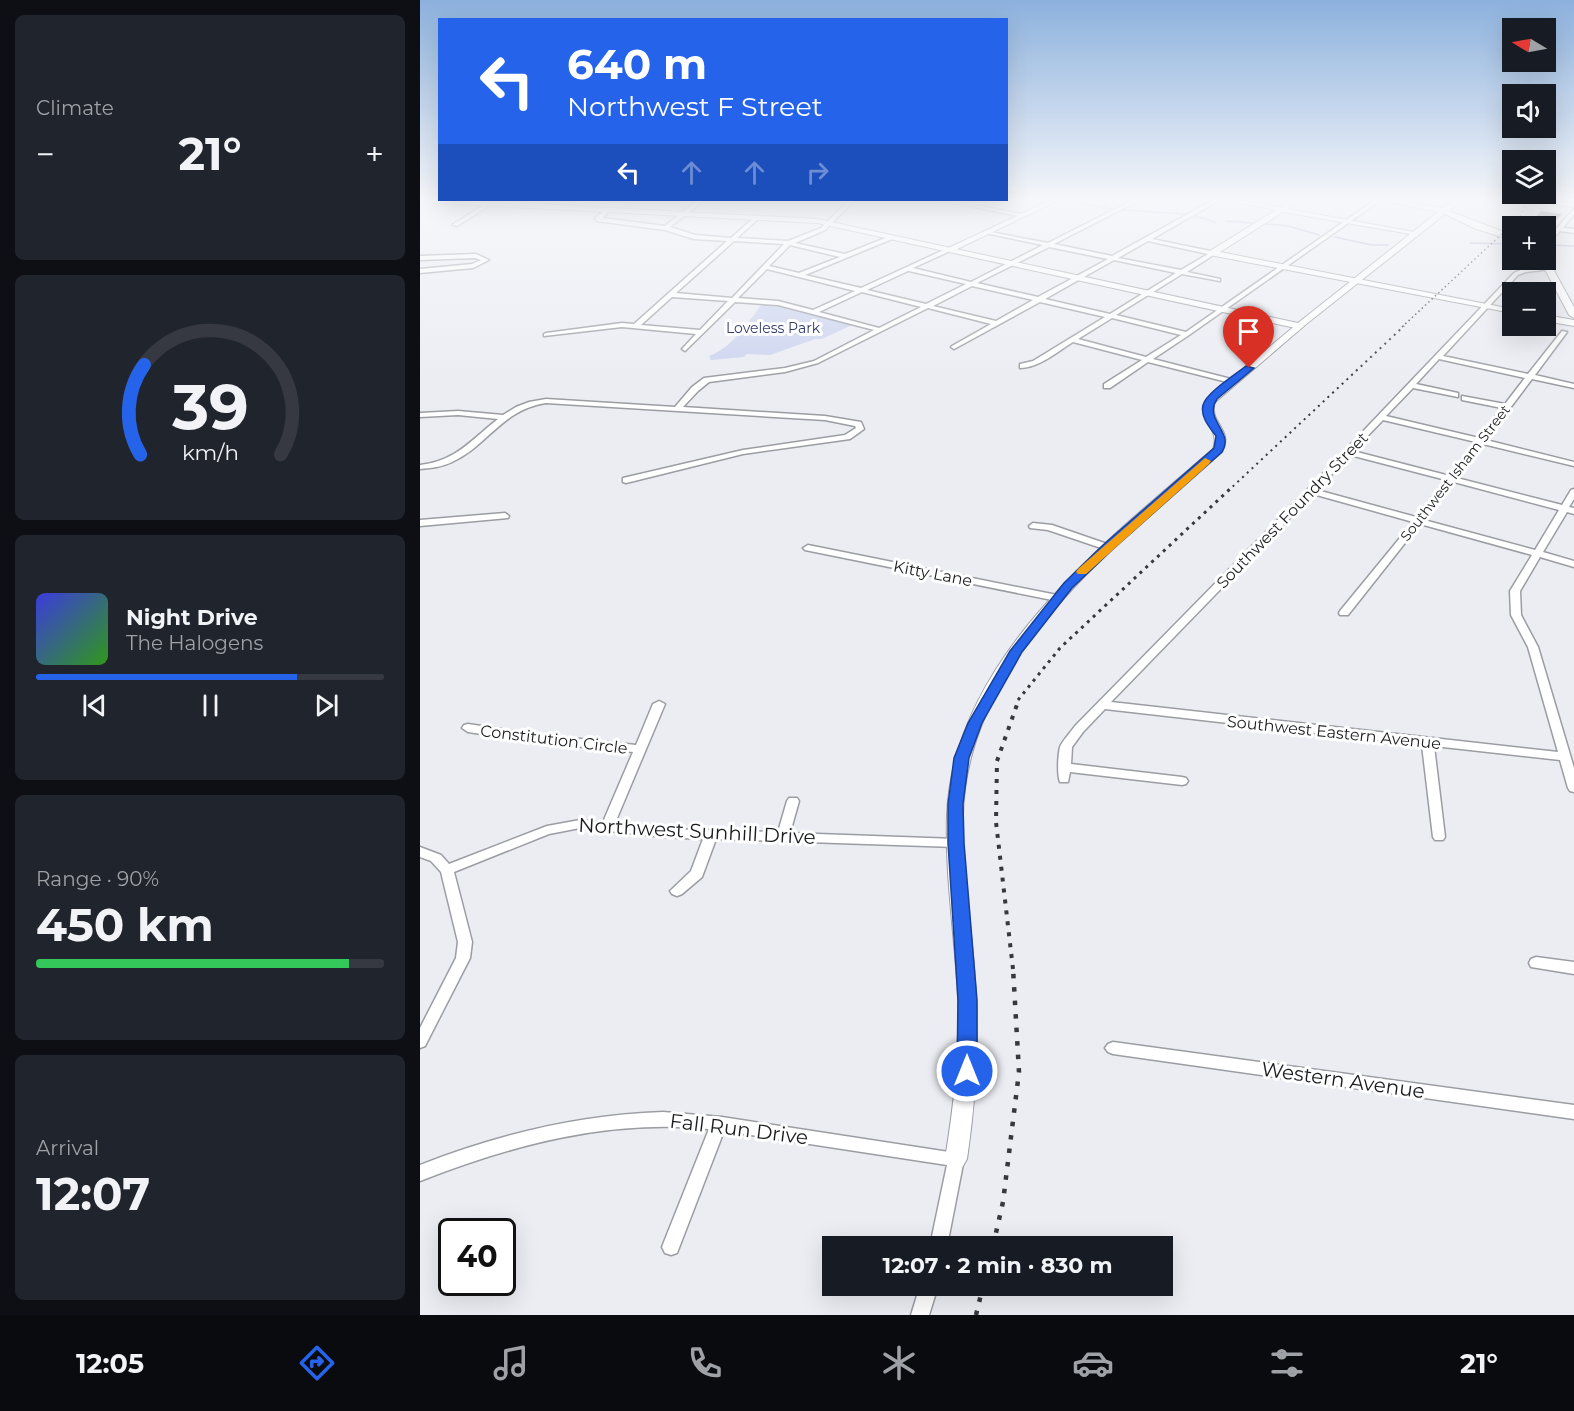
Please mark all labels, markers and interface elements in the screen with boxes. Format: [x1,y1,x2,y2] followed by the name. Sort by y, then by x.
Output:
[1502,18,1556,72] north arrow
[1502,18,1556,336] map controls
[567,38,707,90] text: 640 m
[468,42,546,120] icon: left
[1502,84,1556,138] button: sound
[567,90,823,123] text: Northwest F Street
[36,96,114,120] text: Climate
[178,126,242,181] text: 21°
[36,134,55,174] text: −
[365,134,384,174] text: +
[1502,150,1556,204] button: layers
[612,156,645,189] icon: left
[675,156,708,189] icon: ahead
[738,156,771,189] icon: ahead
[801,156,834,189] icon: right
[1502,216,1556,270] button: +
[1502,282,1556,336] button: −
[1223,306,1274,368] pin
[1232,315,1265,348] icon: arrive
[726,319,821,337] park label: Loveless Park
[171,369,248,445] text: 39
[1396,401,1514,545] street label: Southwest Isham Street
[1213,428,1372,592] street label: Southwest Foundry Street
[181,439,239,465] text: km/h
[892,557,974,590] street label: Kitty Lane
[126,604,258,631] text: Night Drive
[126,631,263,655] text: The Halogens
[78,689,111,722] icon: previous
[194,689,227,722] icon: pause
[310,689,343,722] icon: next
[1226,712,1442,753] street label: Southwest Eastern Avenue
[479,721,629,758] street label: Constitution Circle
[578,813,816,849] street label: Northwest Sunhill Drive
[36,867,159,891] text: Range · 90%
[36,897,214,952] text: 450 km
[935,1039,999,1103] position arrow
[1260,1057,1426,1103] street label: Western Avenue
[669,1109,809,1149] street label: Fall Run Drive
[36,1136,99,1160] text: Arrival
[36,1166,150,1221] text: 12:07
[438,1218,516,1296] speed limit sign: 40
[883,1252,1112,1279] text: 12:07 · 2 min · 830 m
[296,1342,338,1384] icon: directions
[490,1342,532,1384] icon: music
[684,1342,726,1384] icon: phone
[878,1342,920,1384] icon: climate
[1072,1342,1114,1384] icon: car
[1266,1342,1308,1384] icon: filters
[76,1347,144,1380] text: 12:05
[1460,1347,1498,1380] text: 21°

